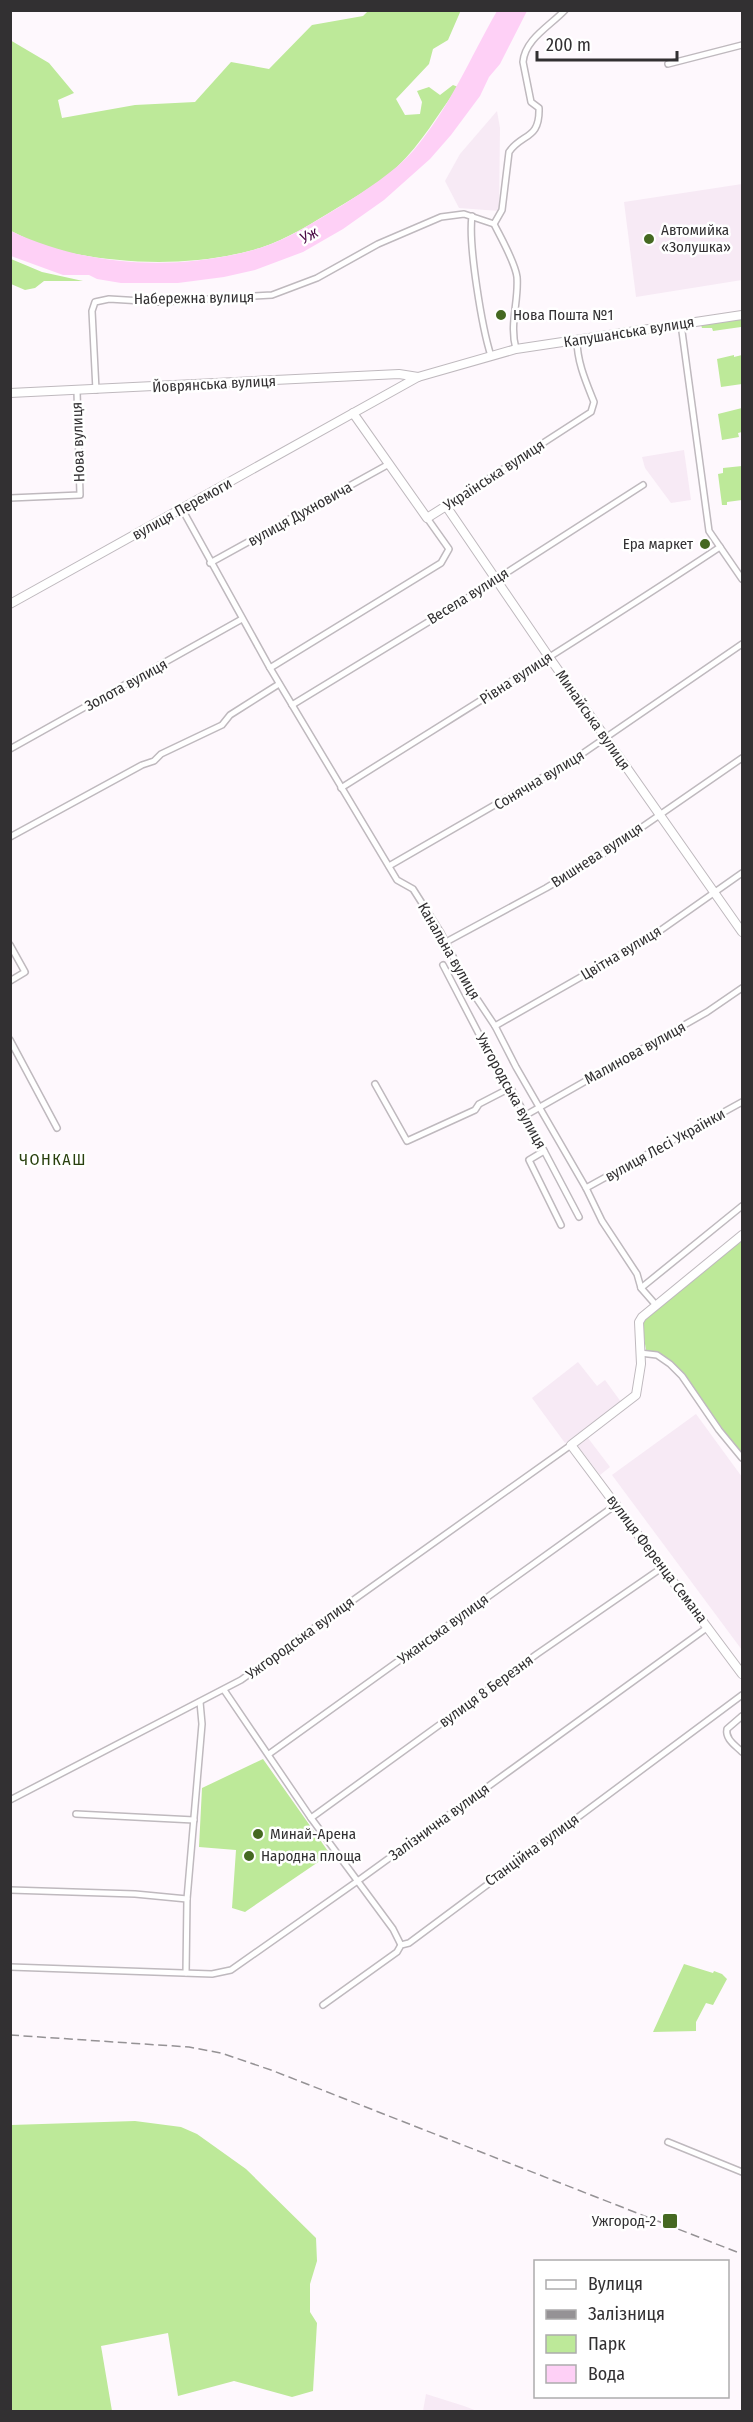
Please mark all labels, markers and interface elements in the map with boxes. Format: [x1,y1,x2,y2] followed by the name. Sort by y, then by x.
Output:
[537,24,676,62] scale bar
[546,34,591,56] text: 200 m
[661,221,731,256] place label: Автомийка «Золушка»
[296,222,322,248] water label: Уж
[642,232,656,246] marker: Автомийка «Золушка»
[134,288,254,308] street label: Набережна вулиця
[513,306,613,324] place label: Нова Пошта №1
[494,308,508,322] marker: Нова Пошта №1
[562,313,696,351] street label: Капушанська вулиця
[152,372,276,396] street label: Йоврянська вулиця
[68,402,88,482] street label: Нова вулиця
[439,436,548,515] street label: Українська вулиця
[129,474,235,544] street label: вулиця Перемоги
[245,478,355,550] street label: вулиця Духновича
[623,535,694,553] place label: Ера маркет
[698,537,712,551] marker: Ера маркет
[424,564,512,628] street label: Весела вулиця
[476,648,556,708] street label: Рівна вулиця
[82,655,170,715] street label: Золота вулиця
[552,666,634,774] street label: Минайська вулиця
[491,746,587,814] street label: Сонячна вулиця
[548,819,646,891] street label: Вишнева вулиця
[414,899,484,1003] street label: Канальна вулиця
[578,922,664,984] street label: Цвітна вулиця
[581,1018,689,1088] street label: Малинова вулиця
[471,1029,550,1152] street label: Ужгородська вулиця
[602,1105,728,1185] street label: вулиця Лесі Українки
[19,1150,87,1169] district label: ЧОНКАШ
[603,1491,711,1627] street label: вулиця Ференца Семана
[393,1590,492,1669] street label: Ужанська вулиця
[242,1593,358,1684] street label: Ужгородська вулиця
[435,1651,537,1731] street label: вулиця 8 Березня
[385,1779,493,1865] street label: Залізнична вулиця
[482,1810,582,1890] street label: Станційна вулиця
[270,1825,356,1843] place label: Минай-Арена
[251,1827,265,1841] marker: Минай-Арена
[261,1847,361,1865] place label: Народна площа
[242,1849,256,1863] marker: Народна площа
[591,2212,656,2230] place label: Ужгород-2
[661,2212,679,2230] marker: Ужгород-2
[534,2260,729,2398] legend
[588,2273,643,2295] text: Вулиця
[588,2303,665,2325] text: Залізниця
[588,2333,626,2355] text: Парк
[588,2363,625,2385] text: Вода

